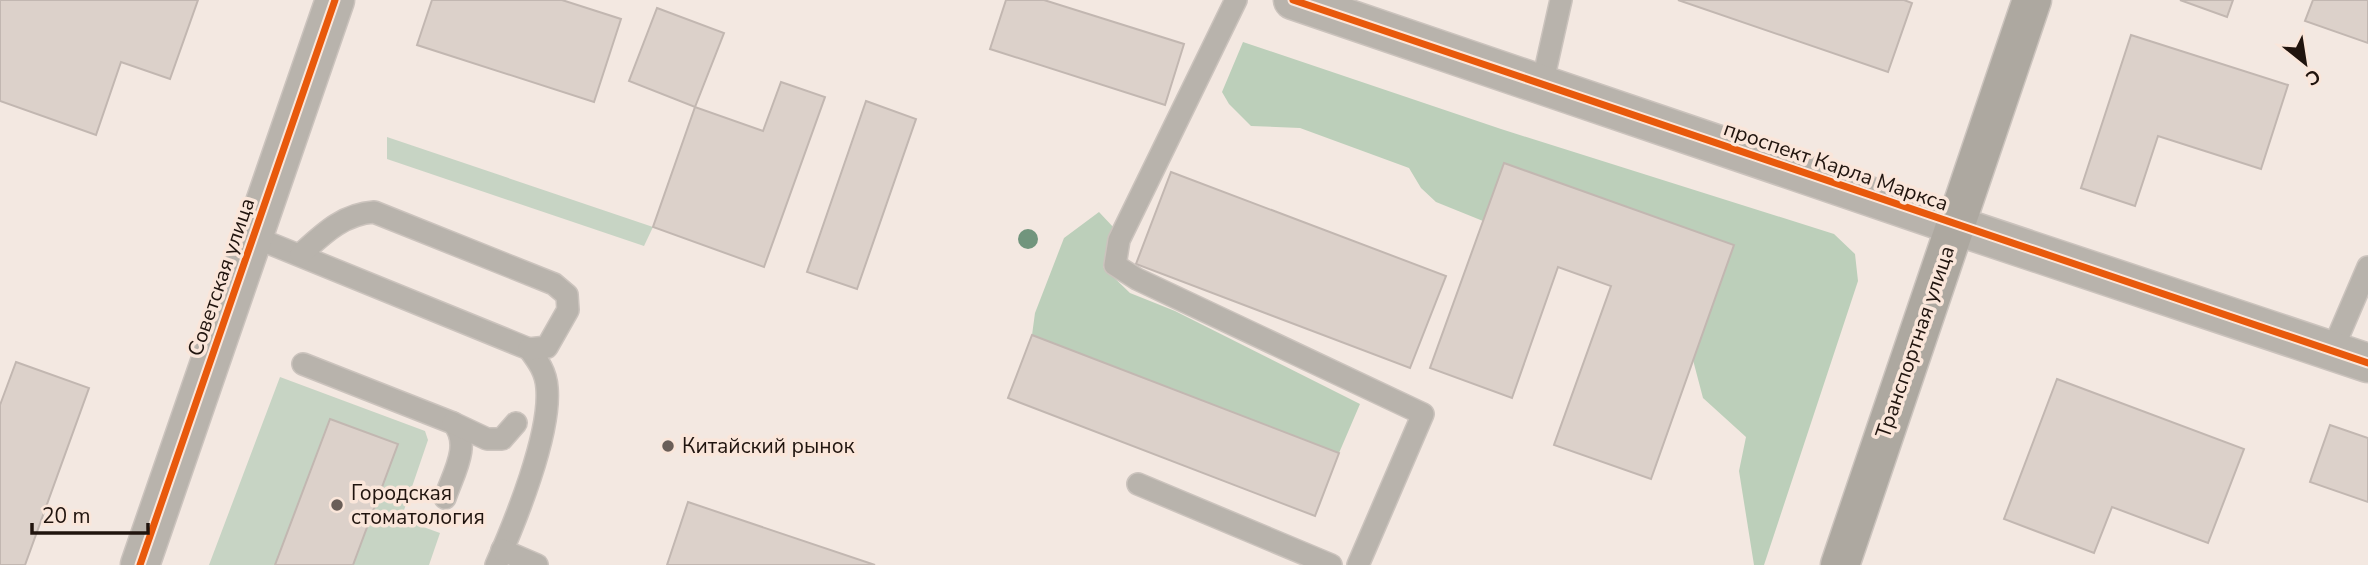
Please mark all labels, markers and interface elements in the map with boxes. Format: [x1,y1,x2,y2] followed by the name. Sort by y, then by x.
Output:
[2270,28,2340,98] north arrow
[2301,62,2325,91] text: С
[1720,114,1952,218] street label: проспект Карла Маркса
[181,194,261,360] street label: Советская улица
[1869,242,1961,442] street label: Транспортная улица
[682,432,856,460] place label: Китайский рынок
[660,438,676,454] marker: Китайский рынок
[351,479,485,531] place label: Городская стоматология
[32,491,147,536] scale bar
[329,497,345,513] marker: Городская стоматология
[42,502,91,530] text: 20 m

